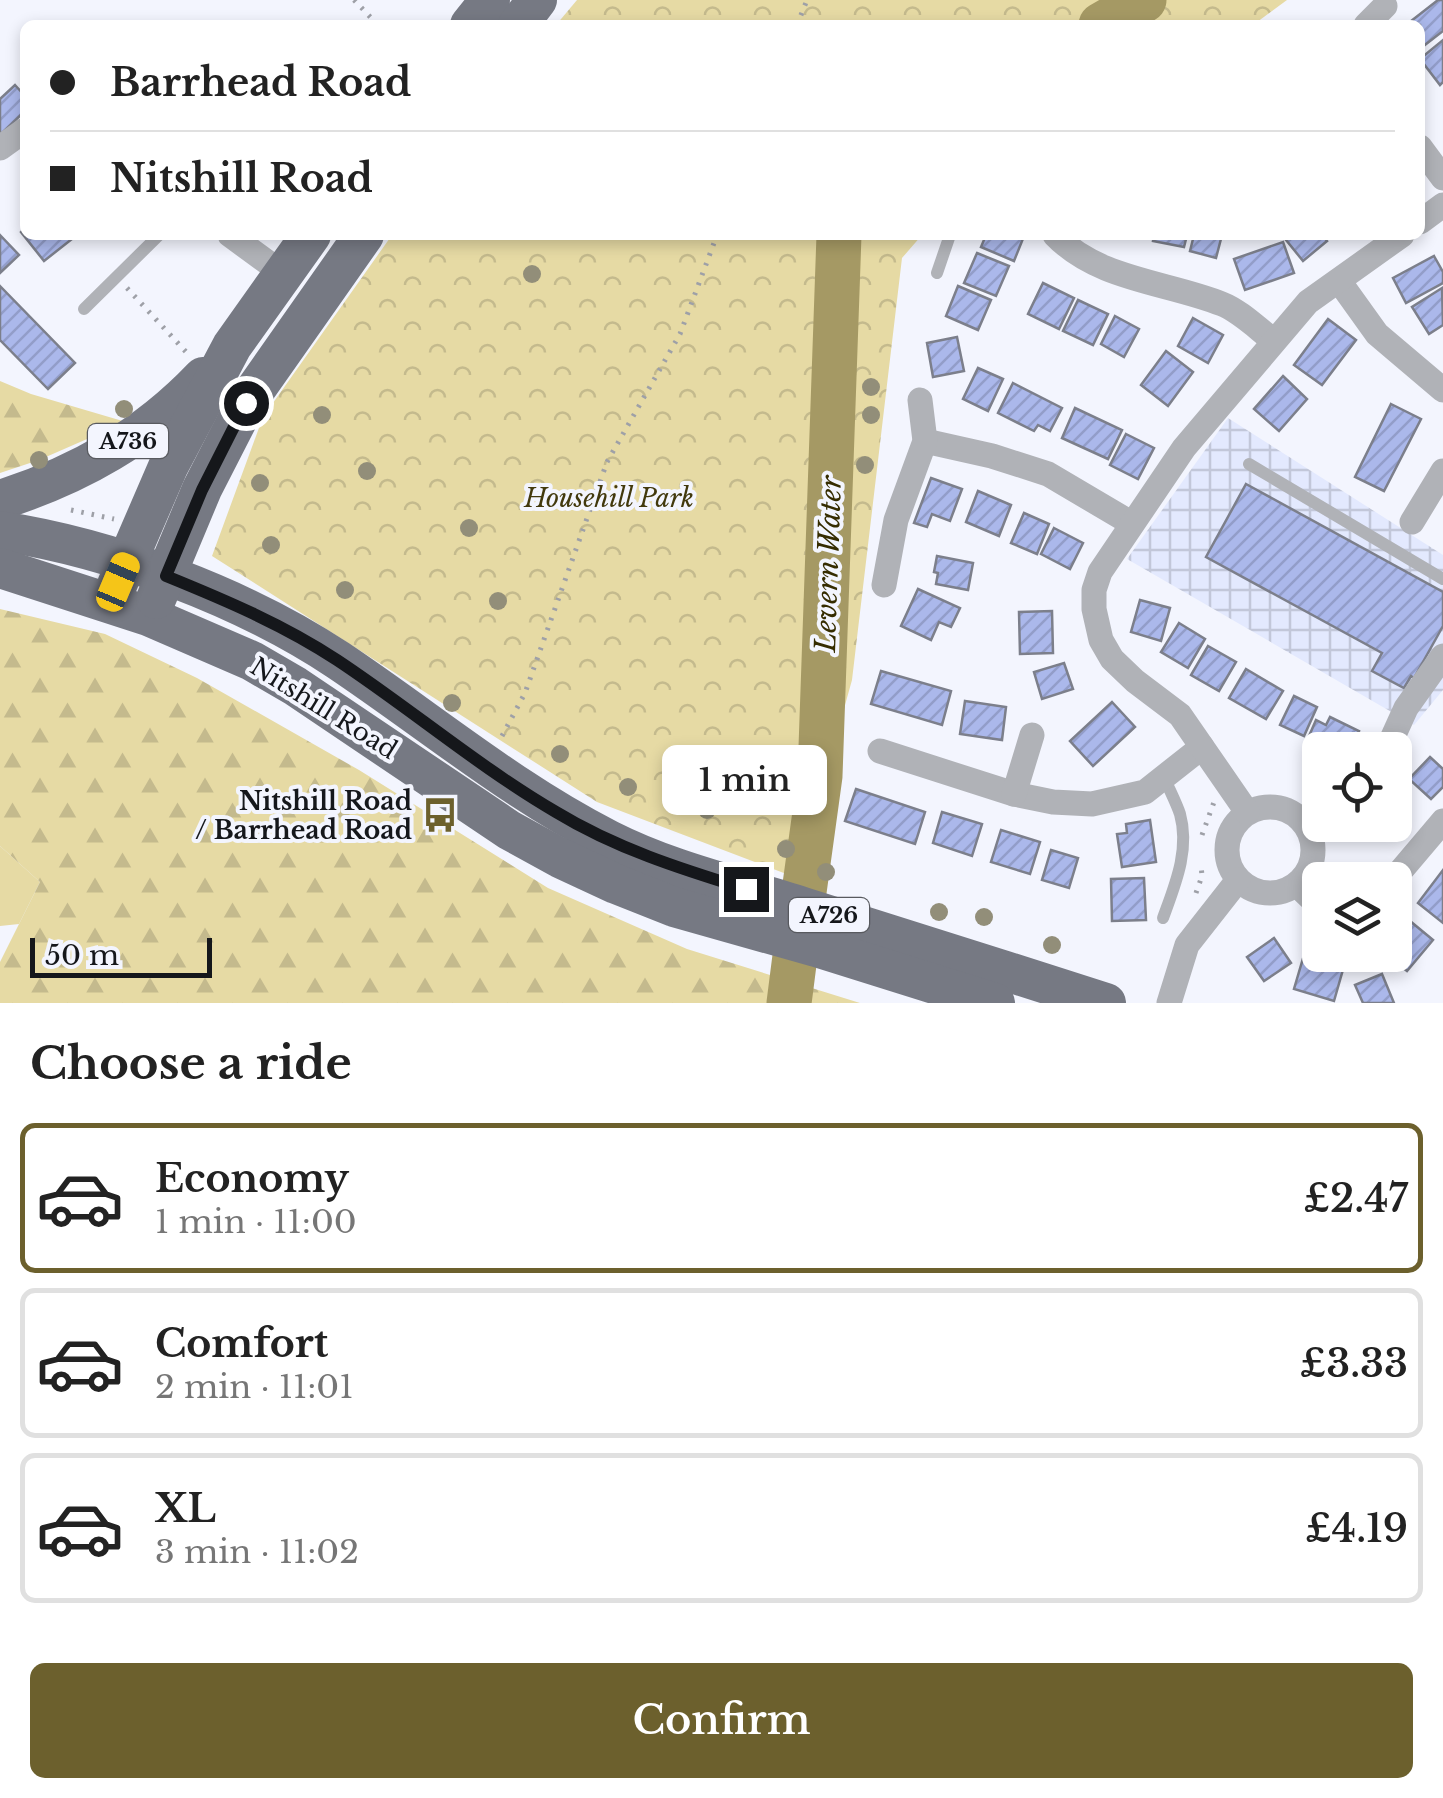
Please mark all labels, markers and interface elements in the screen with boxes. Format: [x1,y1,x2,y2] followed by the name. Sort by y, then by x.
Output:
[110,59,412,106] text: Barrhead Road
[110,155,373,202] text: Nitshill Road
[224,381,269,426] route start
[88,424,168,458] road number: A736
[808,474,849,654] water label: Levern Water
[523,483,694,514] park label: Househill Park
[92,549,144,615] car
[245,651,403,766] street label: Nitshill Road
[1302,732,1412,972] map controls
[1302,732,1412,842] button: locate
[664,744,828,814] callout: 1 min
[698,760,791,800] text: 1 min
[195,786,412,846] place label: Nitshill Road / Barrhead Road
[421,796,459,834] bus stop icon: Nitshill Road / Barrhead Road
[1302,862,1412,972] button: layers
[724,867,769,912] route end
[789,898,869,932] road number: A726
[30,933,212,978] scale bar
[45,938,119,973] text: 50 m
[30,1035,352,1091] text: Choose a ride
[35,1153,125,1243] icon: car
[155,1155,349,1202] text: Economy
[1303,1175,1408,1222] text: £2.47
[155,1202,357,1242] text: 1 min · 11:00
[35,1318,125,1408] icon: car
[155,1320,328,1367] text: Comfort
[1300,1340,1408,1387] text: £3.33
[155,1367,353,1407] text: 2 min · 11:01
[35,1483,125,1573] icon: car
[155,1485,216,1532] text: XL
[1305,1505,1408,1552] text: £4.19
[155,1532,359,1572] text: 3 min · 11:02
[30,1663,1413,1778] button: Confirm

